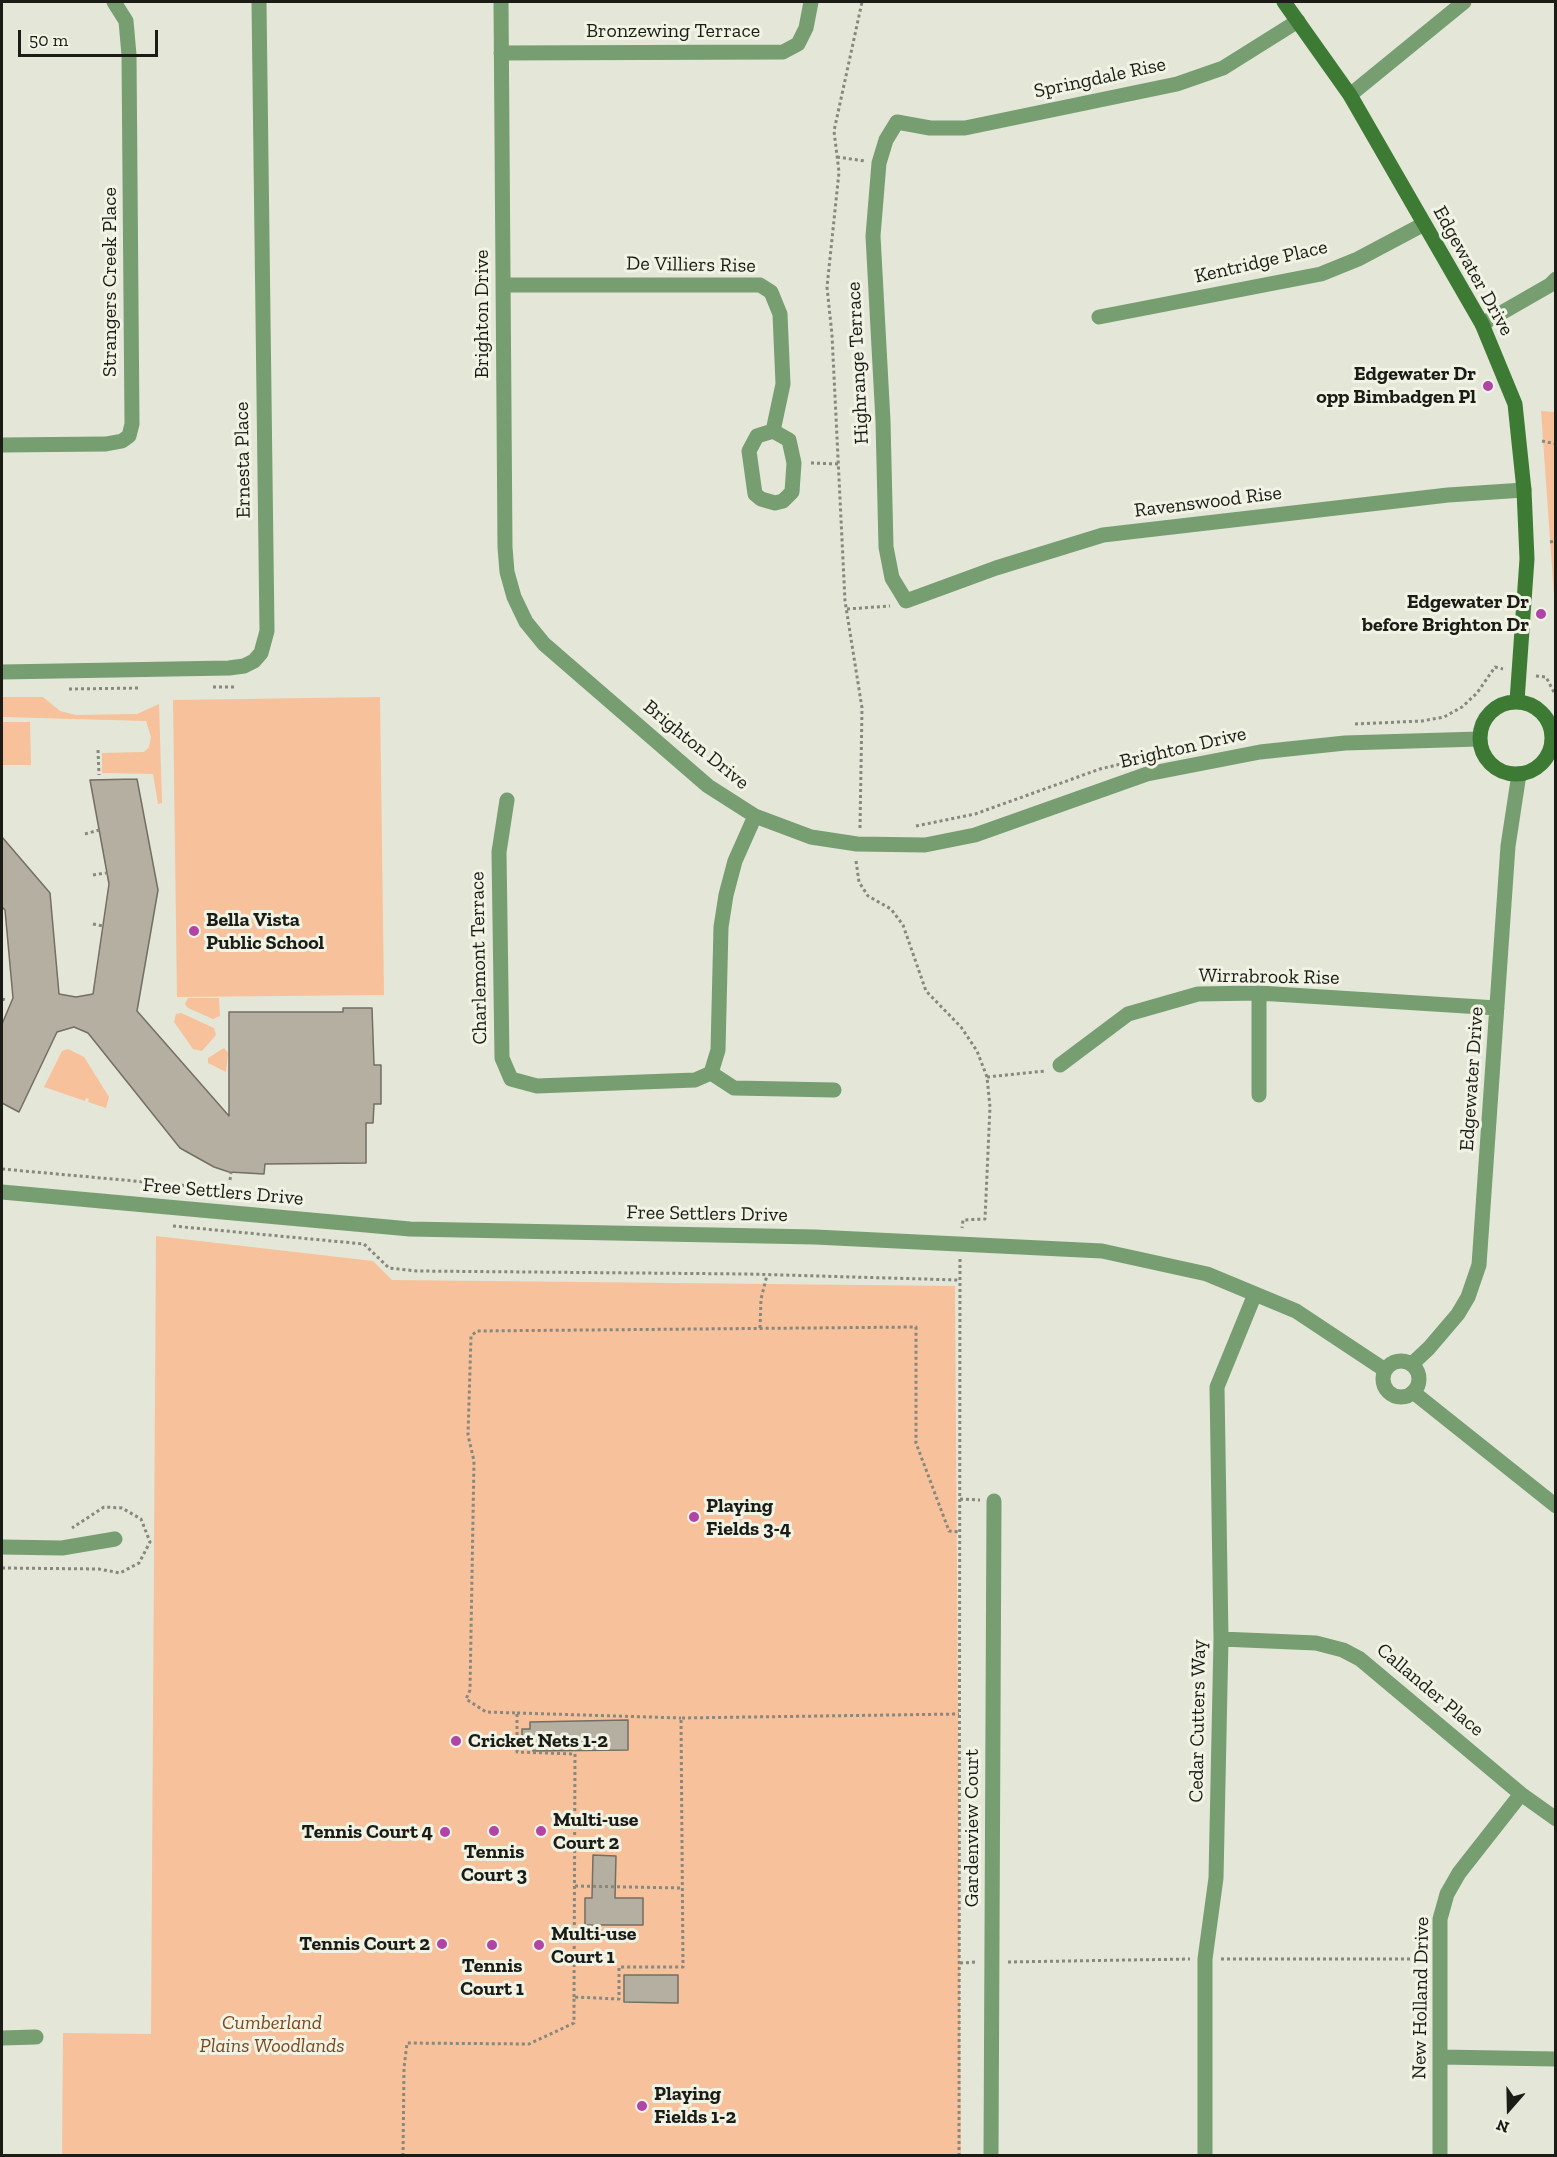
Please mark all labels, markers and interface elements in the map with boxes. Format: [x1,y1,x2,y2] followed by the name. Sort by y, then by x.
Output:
[21,18,160,56] scale bar
[586,19,760,43] street label: Bronzewing Terrace
[29,29,68,51] text: 50 m
[1032,52,1168,104] street label: Springdale Rise
[98,187,122,377] street label: Strangers Creek Place
[1427,202,1519,340] street label: Edgewater Drive
[1192,235,1330,289] street label: Kentridge Place
[470,250,494,378] street label: Brighton Drive
[626,252,756,278] street label: De Villiers Rise
[842,281,874,445] street label: Highrange Terrace
[1316,362,1476,409] place label: Edgewater Dr opp Bimbadgen Pl
[1481,379,1495,393] marker: Edgewater Dr opp Bimbadgen Pl
[230,402,256,518] street label: Ernesta Place
[1133,481,1283,523] street label: Ravenswood Rise
[1362,590,1529,637] place label: Edgewater Dr before Brighton Dr
[1534,607,1548,621] marker: Edgewater Dr before Brighton Dr
[638,695,754,795] street label: Brighton Drive
[1117,722,1249,774] street label: Brighton Drive
[465,871,493,1045] street label: Charlemont Terrace
[206,908,324,955] place label: Bella Vista Public School
[187,924,201,938] marker: Bella Vista Public School
[1198,964,1340,990] street label: Wirrabrook Rise
[1455,1006,1489,1152] street label: Edgewater Drive
[142,1173,304,1211] street label: Free Settlers Drive
[626,1201,788,1227] street label: Free Settlers Drive
[706,1494,791,1541] place label: Playing Fields 3-4
[687,1510,701,1524] marker: Playing Fields 3-4
[1371,1638,1489,1742] street label: Callander Place
[1185,1639,1211,1803] street label: Cedar Cutters Way
[468,1729,608,1753] place label: Cricket Nets 1-2
[449,1734,463,1748] marker: Cricket Nets 1-2
[960,1749,984,1907] street label: Gardenview Court
[553,1808,638,1855] place label: Multi-use Court 2
[302,1820,433,1844] place label: Tennis Court 4
[487,1824,501,1838] marker: Tennis Court 3
[534,1824,548,1838] marker: Multi-use Court 2
[438,1825,452,1839] marker: Tennis Court 4
[461,1840,527,1887] place label: Tennis Court 3
[1408,1916,1434,2080] street label: New Holland Drive
[551,1922,636,1969] place label: Multi-use Court 1
[299,1932,430,1956] place label: Tennis Court 2
[435,1937,449,1951] marker: Tennis Court 2
[485,1938,499,1952] marker: Tennis Court 1
[532,1938,546,1952] marker: Multi-use Court 1
[460,1954,524,2001] place label: Tennis Court 1
[200,2011,344,2058] park label: Cumberland Plains Woodlands
[1479,2079,1539,2139] north arrow
[654,2082,736,2129] place label: Playing Fields 1-2
[635,2099,649,2113] marker: Playing Fields 1-2
[1494,2115,1512,2137] text: N

